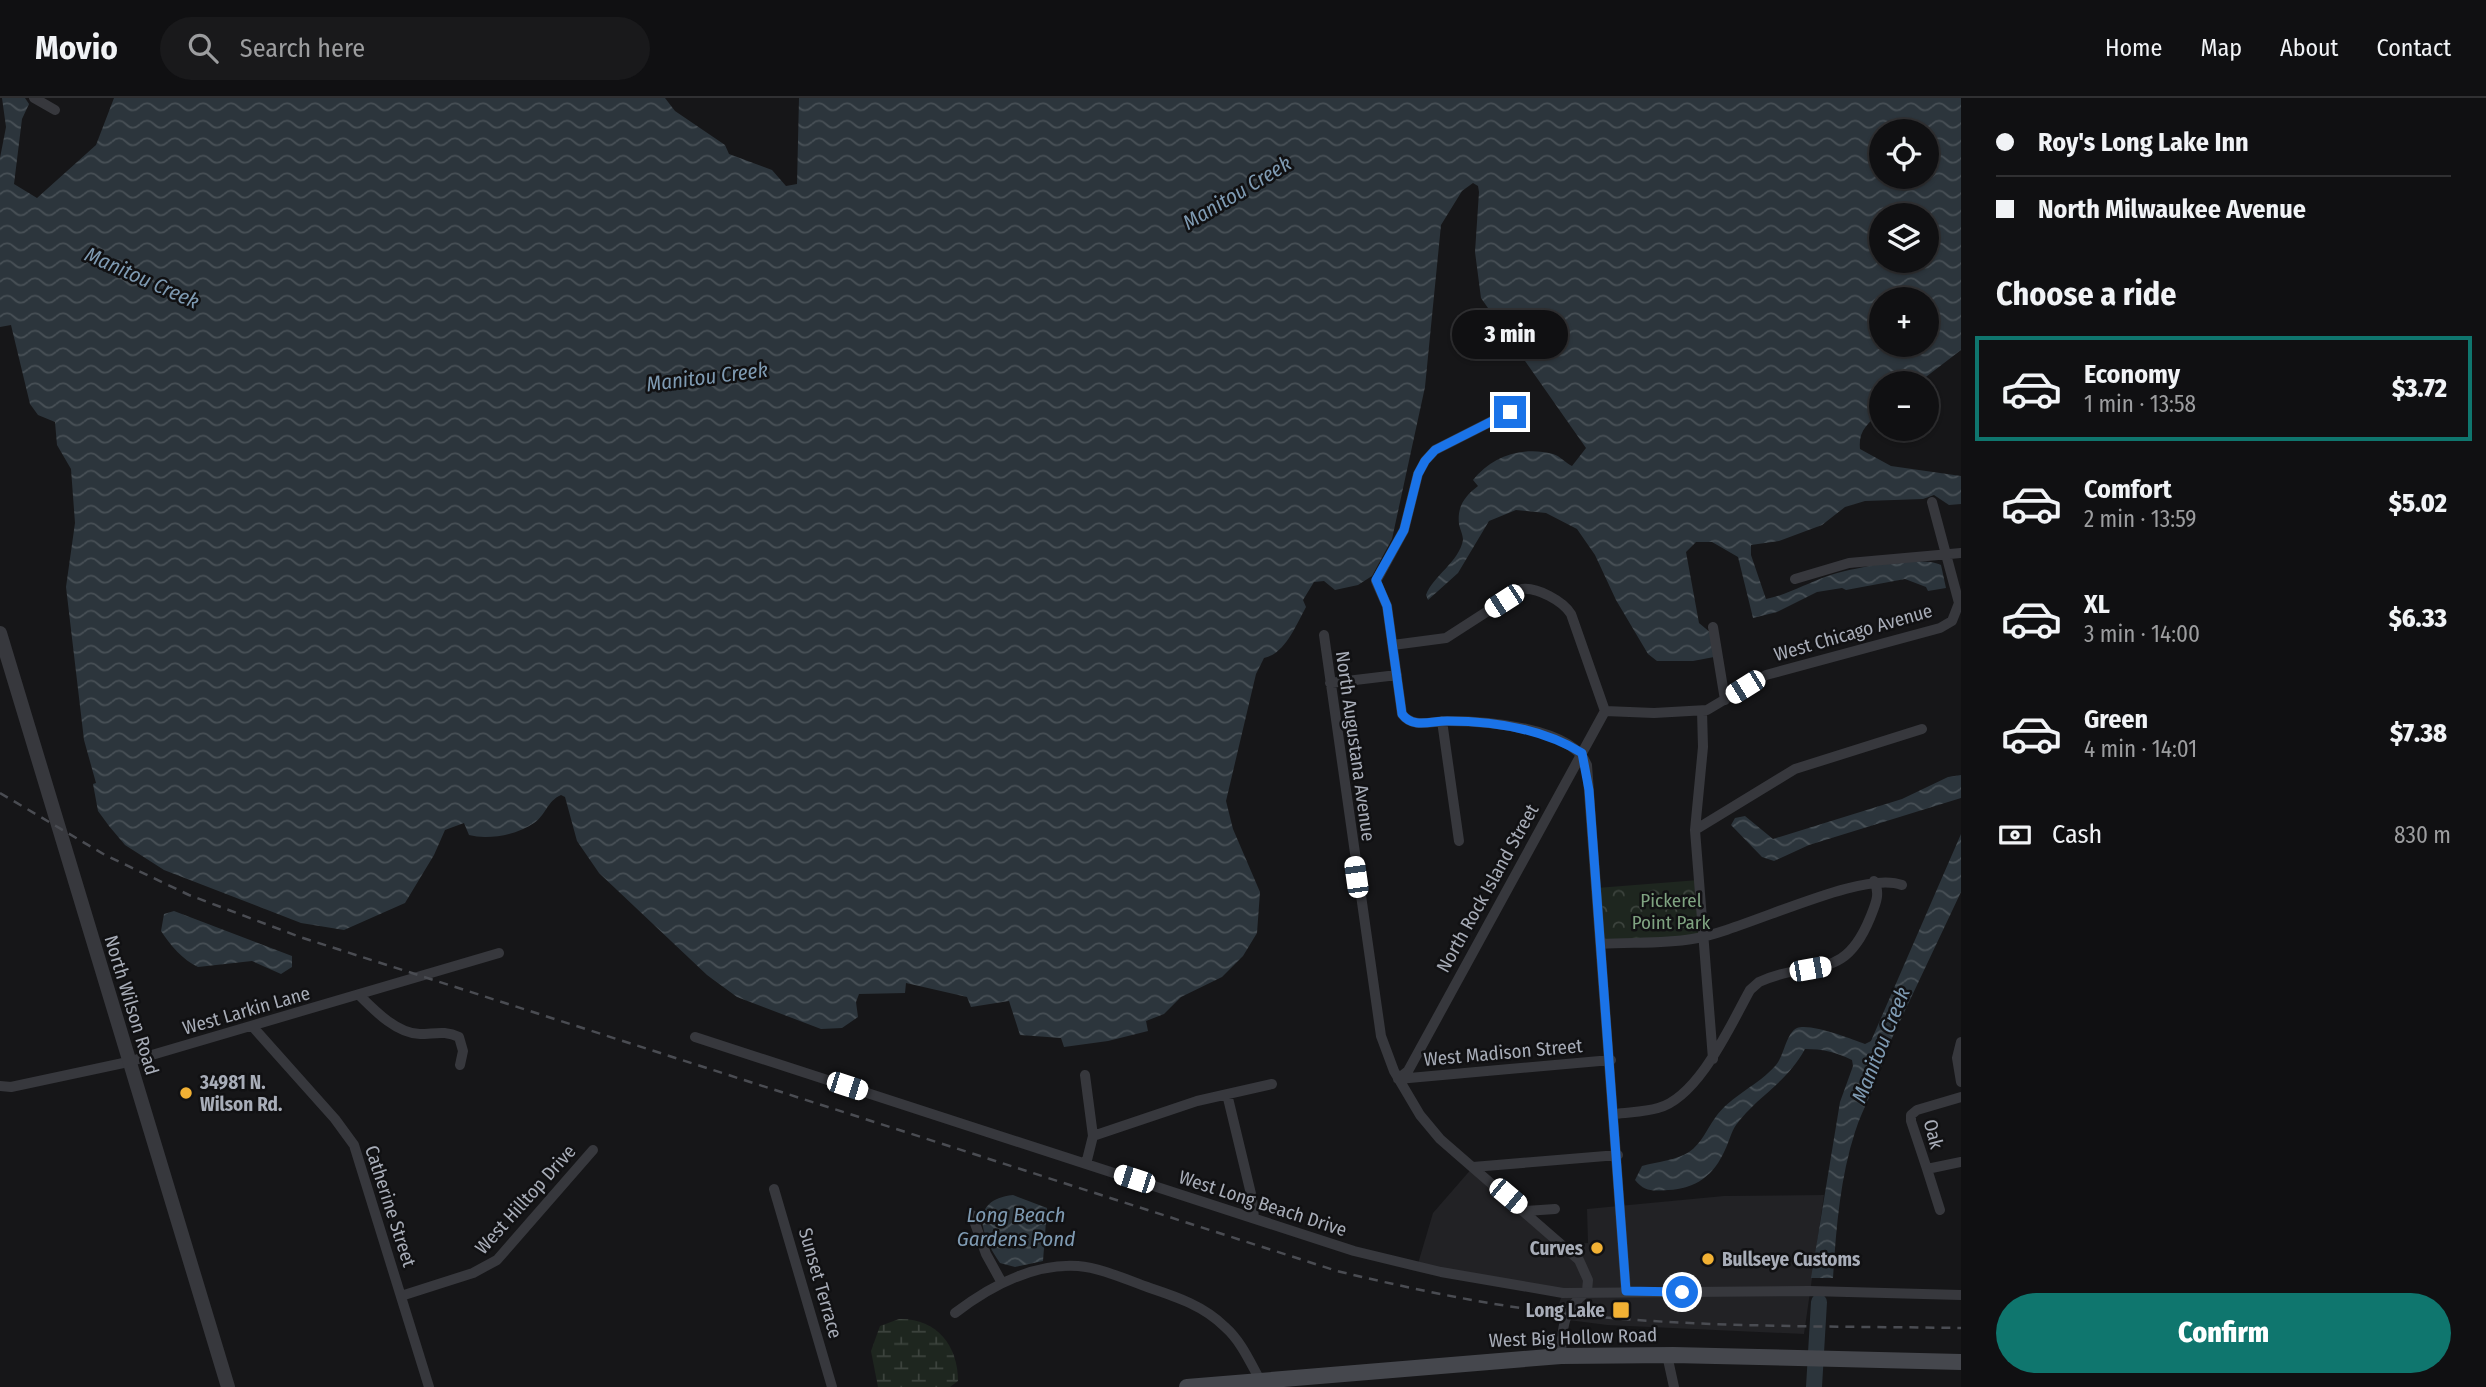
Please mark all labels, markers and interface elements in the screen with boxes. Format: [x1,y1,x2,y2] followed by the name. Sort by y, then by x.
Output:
[160,17,650,80] search box
[35,28,118,68] text: Movio
[184,29,222,67] icon: search
[240,33,365,64] text: Search here
[2105,34,2162,62] text: Home
[2200,34,2242,62] text: Map
[2280,34,2338,62] text: About
[2376,34,2451,62] text: Contact
[1869,119,1939,441] map controls
[1869,119,1939,189] button: locate
[2038,127,2249,158] text: Roy's Long Lake Inn
[1178,150,1296,236] water label: Manitou Creek
[2038,194,2306,225] text: North Milwaukee Avenue
[1869,203,1939,273] button: layers
[81,241,203,315] water label: Manitou Creek
[1996,275,2177,313] text: Choose a ride
[1869,287,1939,357] button: +
[1452,310,1568,360] callout: 3 min
[1484,320,1536,348] text: 3 min
[645,357,769,397] water label: Manitou Creek
[2000,357,2063,420] icon: car
[2084,359,2180,390] text: Economy
[1869,371,1939,441] button: −
[2392,373,2447,404] text: $3.72
[2084,390,2196,418] text: 1 min · 13:58
[1494,396,1526,428] route end
[2000,472,2063,535] icon: car
[2084,474,2172,505] text: Comfort
[2389,488,2447,519] text: $5.02
[2084,505,2197,533] text: 2 min · 13:59
[1481,581,1528,621] car
[2000,587,2063,650] icon: car
[2084,589,2110,620] text: XL
[1771,599,1935,666] street label: West Chicago Avenue
[2389,603,2447,634] text: $6.33
[2084,620,2200,648] text: 3 min · 14:00
[1331,649,1380,843] street label: North Augustana Avenue
[1722,667,1769,707] car
[2000,702,2063,765] icon: car
[2084,704,2148,735] text: Green
[2390,718,2447,749] text: $7.38
[2084,735,2197,763] text: 4 min · 14:01
[1432,799,1544,977] street label: North Rock Island Street
[1996,816,2034,854] icon: cash
[2052,819,2102,850] text: Cash
[2394,821,2451,849] text: 830 m
[1343,855,1370,899] car
[1632,889,1710,934] park label: Pickerel Point Park
[99,933,164,1078] street label: North Wilson Road
[1788,955,1833,983] car
[180,981,313,1040] street label: West Larkin Lane
[1846,983,1916,1107] water label: Manitou Creek
[1423,1034,1584,1071] street label: West Madison Street
[824,1070,871,1102] car
[199,1071,282,1116] place label: 34981 N. Wilson Rd.
[178,1085,194,1101] marker: 34981 N. Wilson Rd.
[1919,1117,1948,1152] street label: Oak
[470,1140,581,1259] street label: West Hilltop Drive
[360,1142,421,1271] street label: Catherine Street
[1111,1163,1158,1195] car
[1176,1165,1350,1242] street label: West Long Beach Drive
[1486,1174,1531,1218] car
[957,1202,1075,1252] water label: Long Beach Gardens Pond
[794,1225,847,1341] street label: Sunset Terrace
[1530,1237,1584,1260] place label: Curves
[1589,1240,1605,1256] marker: Curves
[1722,1248,1861,1271] place label: Bullseye Customs
[1700,1251,1716,1267] marker: Bullseye Customs
[1666,1276,1698,1308] route start
[1996,1293,2451,1373] button: Confirm
[1526,1299,1605,1322] place label: Long Lake
[1611,1300,1631,1320] marker: Long Lake
[1488,1323,1658,1352] street label: West Big Hollow Road

